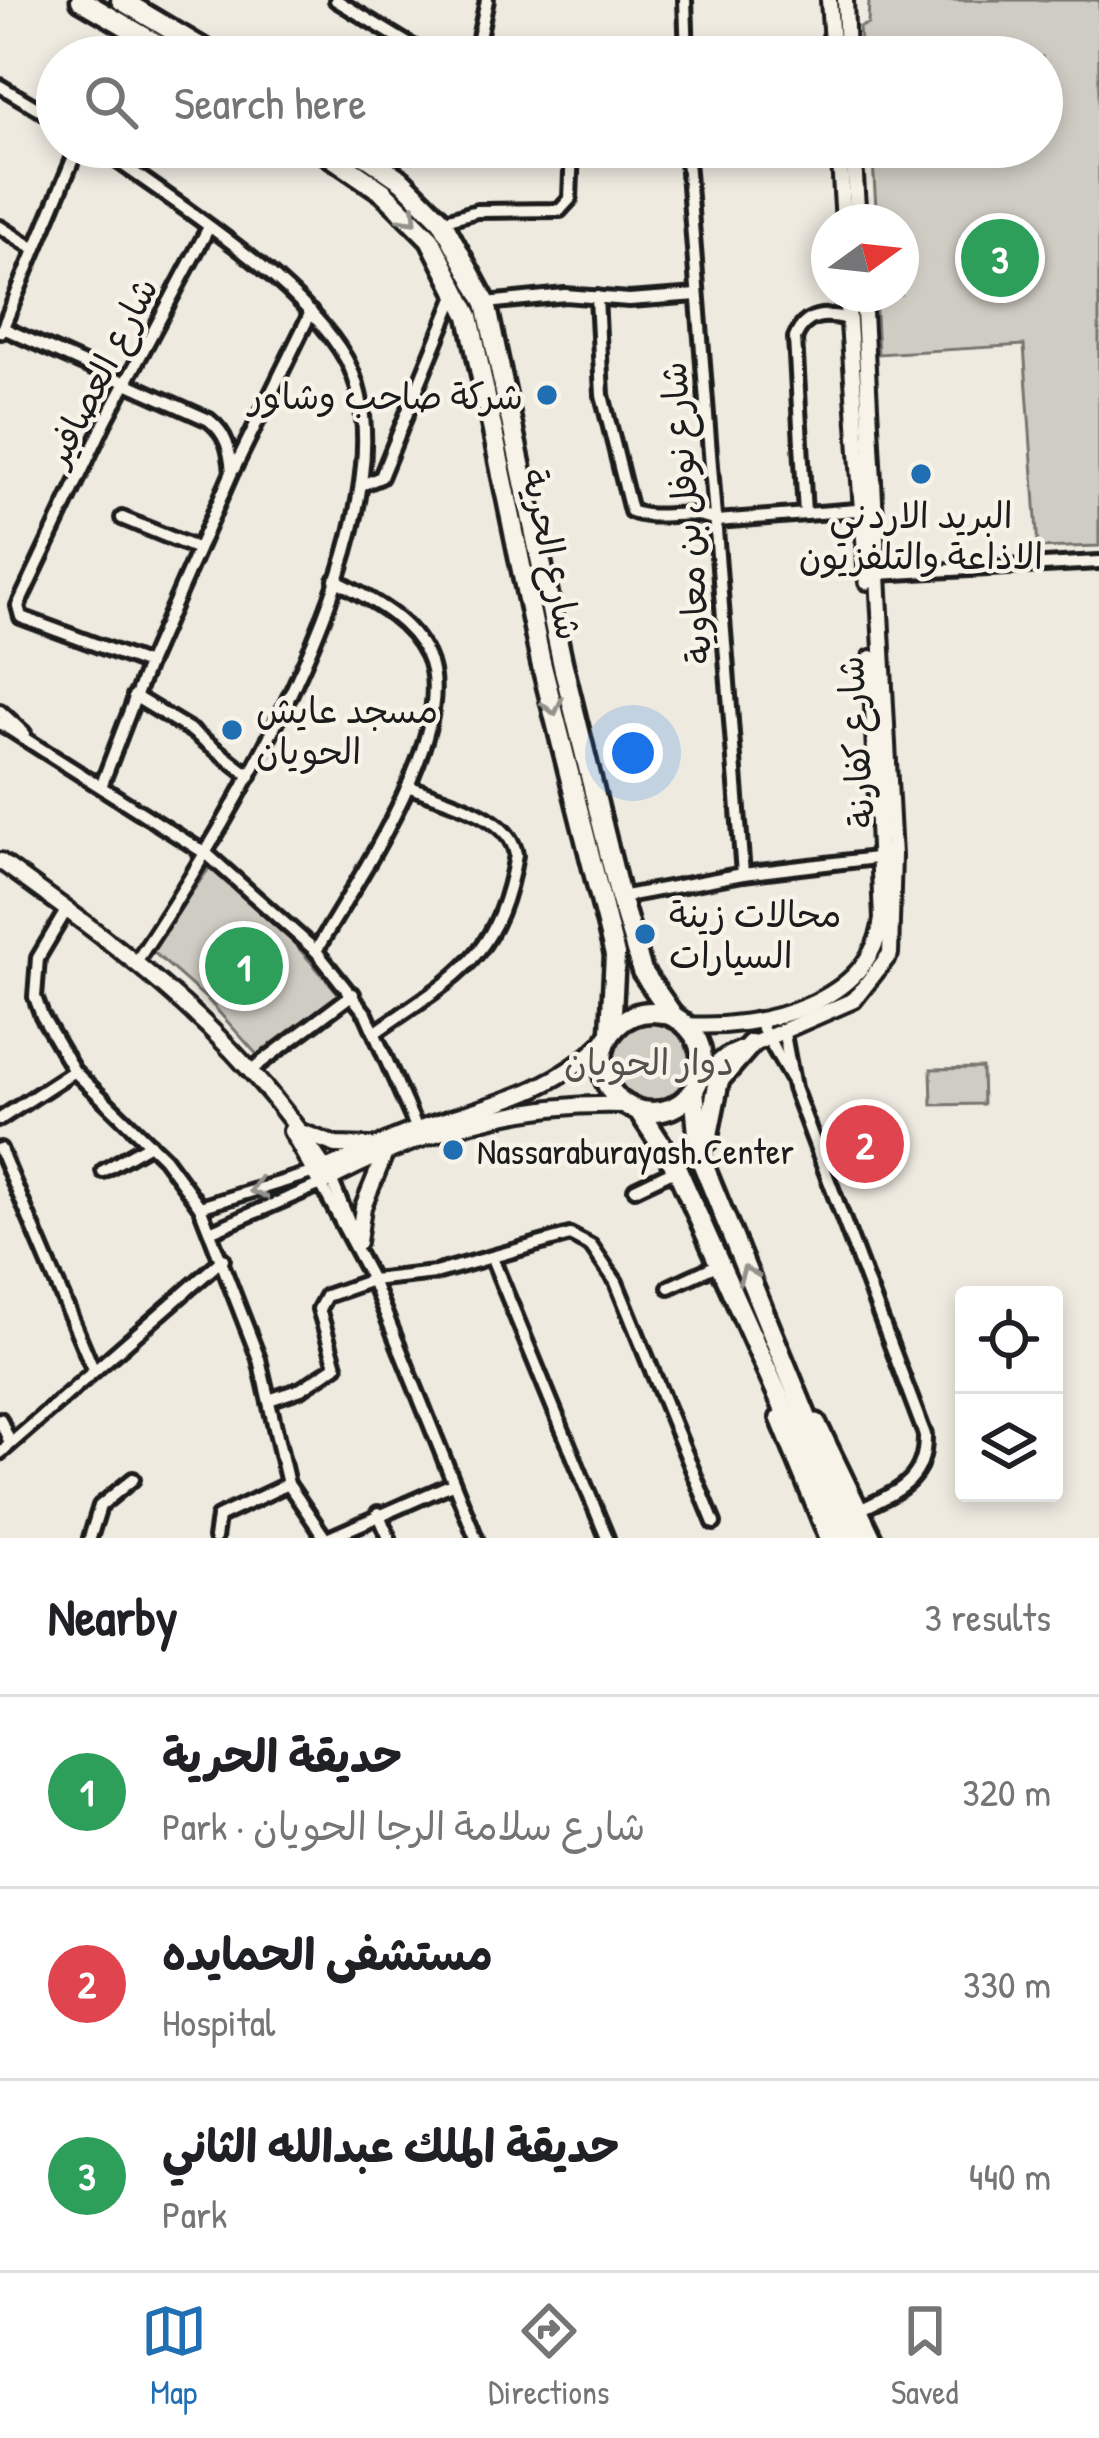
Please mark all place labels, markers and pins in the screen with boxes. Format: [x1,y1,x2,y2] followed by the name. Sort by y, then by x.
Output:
[961,213,1039,303] pin: 3
[246,371,523,420] place label: شركة صاحب وشاور
[534,382,560,408] marker: شركة صاحب وشاور
[908,461,934,487] marker: البريد الاردني الاذاعة والتلفزيون
[799,490,1043,580] place label: البريد الاردني الاذاعة والتلفزيون
[256,685,438,775] place label: مسجد عايش الحويان
[219,717,245,743] marker: مسجد عايش الحويان
[669,889,841,979] place label: محالات زينة السيارات
[205,921,283,1011] pin: 1
[632,921,658,947] marker: محالات زينة السيارات
[826,1099,904,1189] pin: 2
[477,1126,794,1175] place label: Nassaraburayash.Center
[440,1137,466,1163] marker: Nassaraburayash.Center

